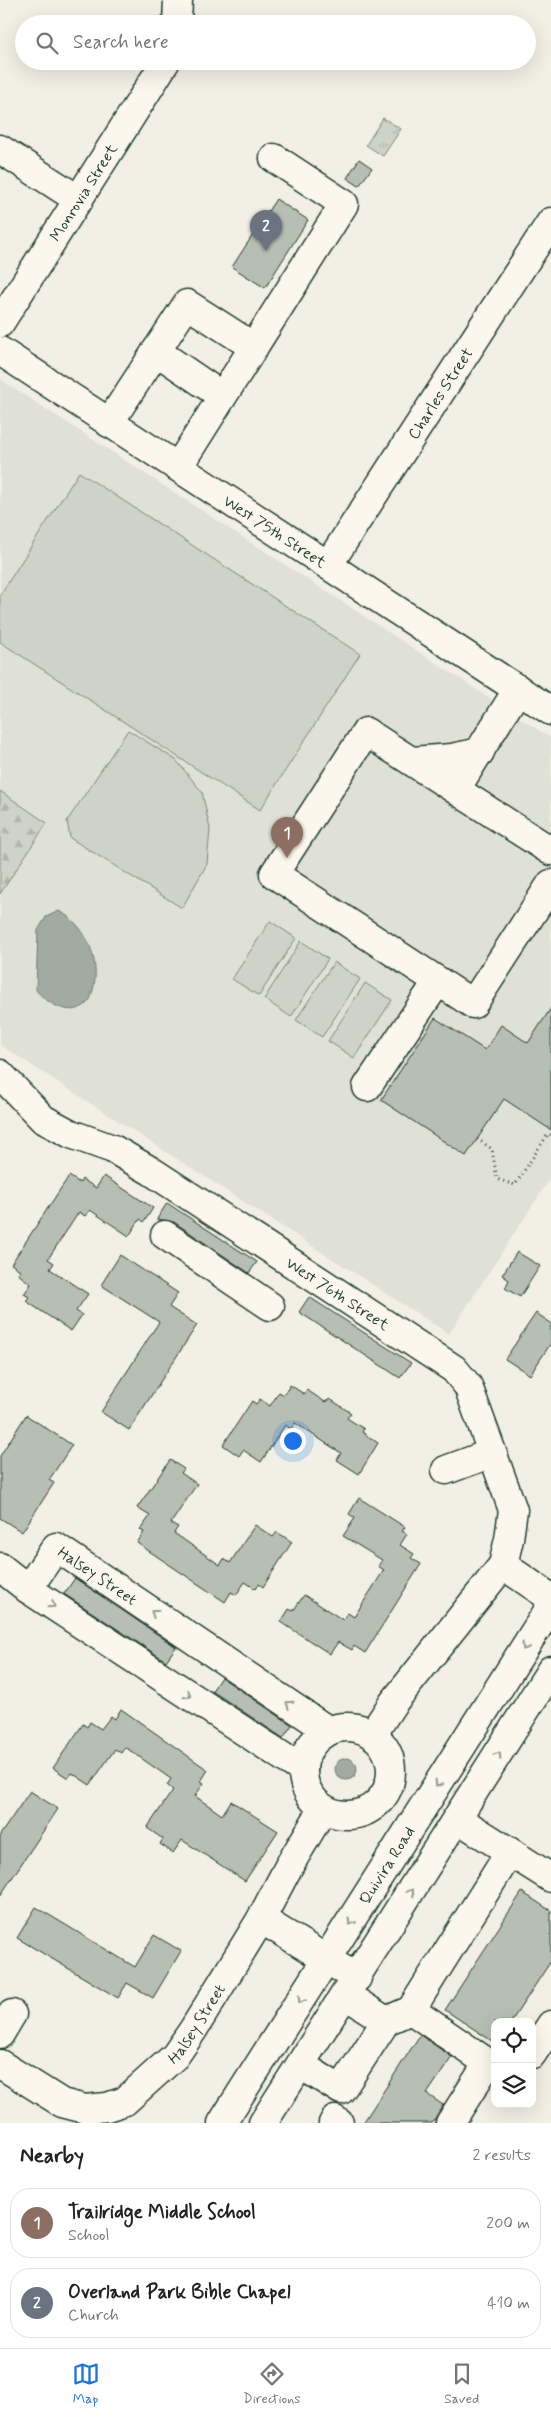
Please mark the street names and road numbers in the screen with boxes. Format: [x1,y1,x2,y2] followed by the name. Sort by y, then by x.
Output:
[45,140,123,246] street label: Monrovia Street
[403,344,479,444] street label: Charles Street
[219,491,331,574] street label: West 75th Street
[282,1253,393,1336] street label: West 76th Street
[53,1542,141,1611] street label: Halsey Street
[355,1823,420,1909] street label: Quivira Road
[164,1980,231,2070] street label: Halsey Street

